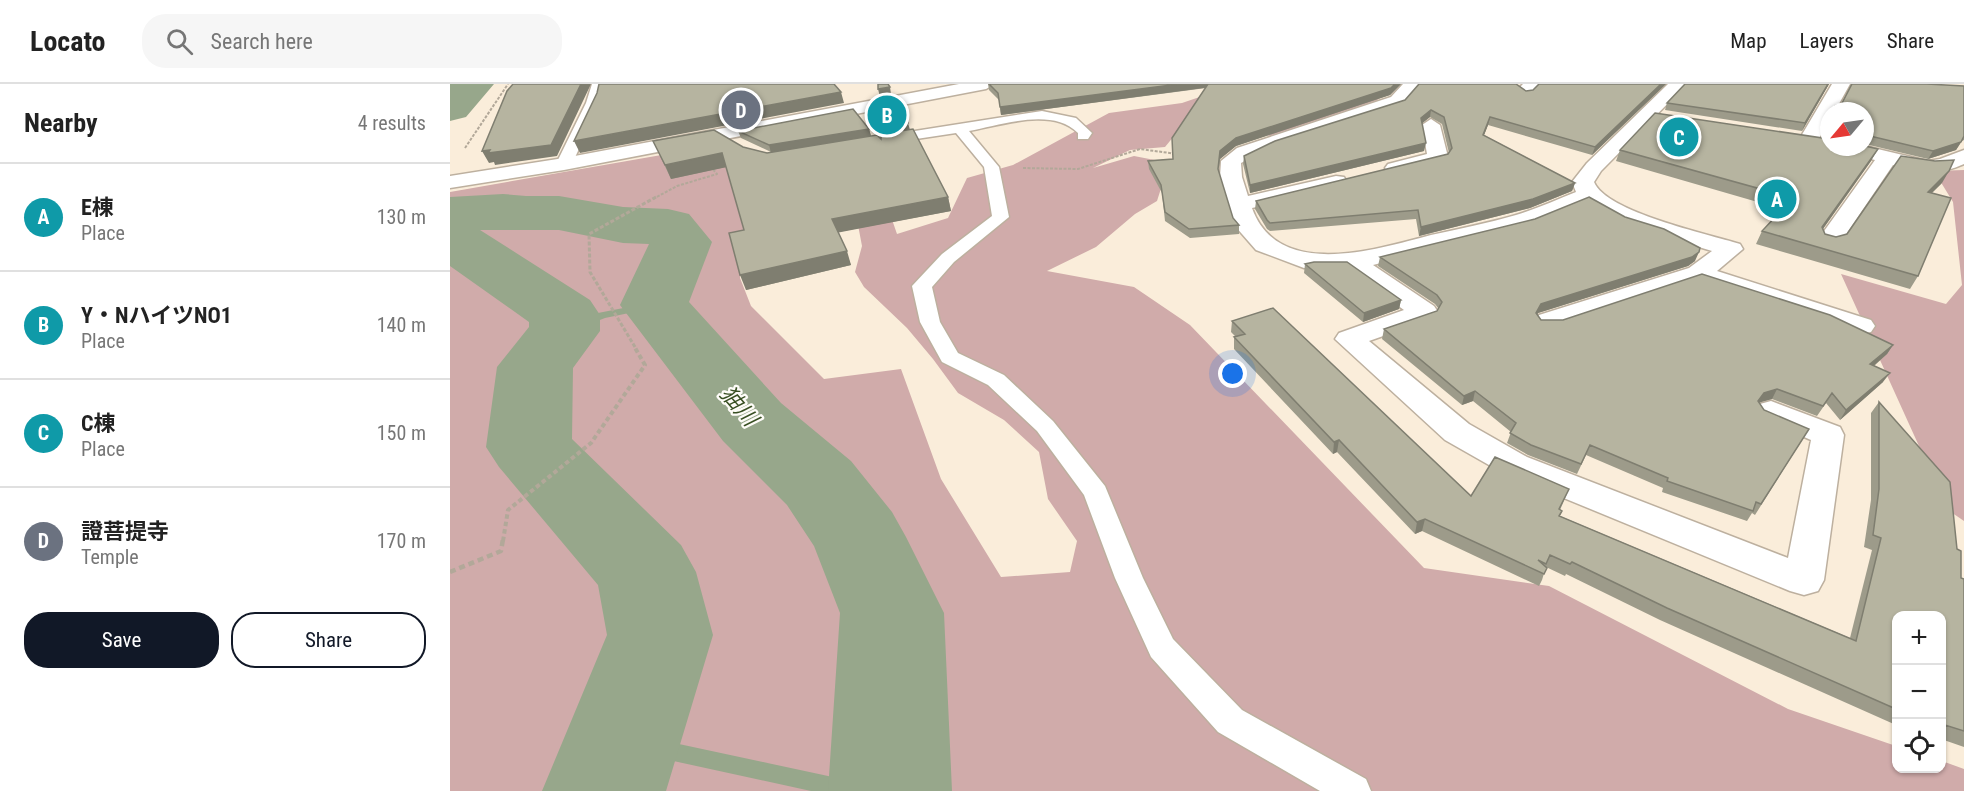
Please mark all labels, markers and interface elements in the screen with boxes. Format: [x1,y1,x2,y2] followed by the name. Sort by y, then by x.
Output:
[142,14,562,68] search box
[30,25,106,58] text: Locato
[163,25,196,58] icon: search
[211,29,313,54] text: Search here
[1730,29,1767,53] text: Map
[1800,29,1854,53] text: Layers
[1887,29,1934,53] text: Share
[722,87,760,132] pin: D
[868,93,906,138] pin: B
[1820,102,1874,156] north arrow
[24,108,98,138] text: Nearby
[358,111,426,135] text: 4 results
[1660,115,1698,160] pin: C
[1758,176,1796,222] pin: A
[81,195,114,220] text: E棟
[38,205,49,229] text: A
[377,205,426,229] text: 130 m
[81,221,125,245] text: Place
[81,303,232,328] text: Y・NハイツNO1
[38,313,49,337] text: B
[377,313,426,337] text: 140 m
[81,329,125,353] text: Place
[1218,359,1247,388] your location
[715,381,764,432] water label: 㹨川
[81,411,116,436] text: C棟
[38,421,49,445] text: C
[377,421,426,445] text: 150 m
[81,437,125,461] text: Place
[81,519,169,544] text: 證菩提寺
[38,529,49,553] text: D
[377,529,426,553] text: 170 m
[81,545,139,569] text: Temple
[1892,611,1946,773] map controls
[1892,611,1946,665] button: +
[24,612,219,668] button: Save
[231,612,426,668] button: Share
[1892,665,1946,719] button: −
[1892,719,1946,773] button: locate

